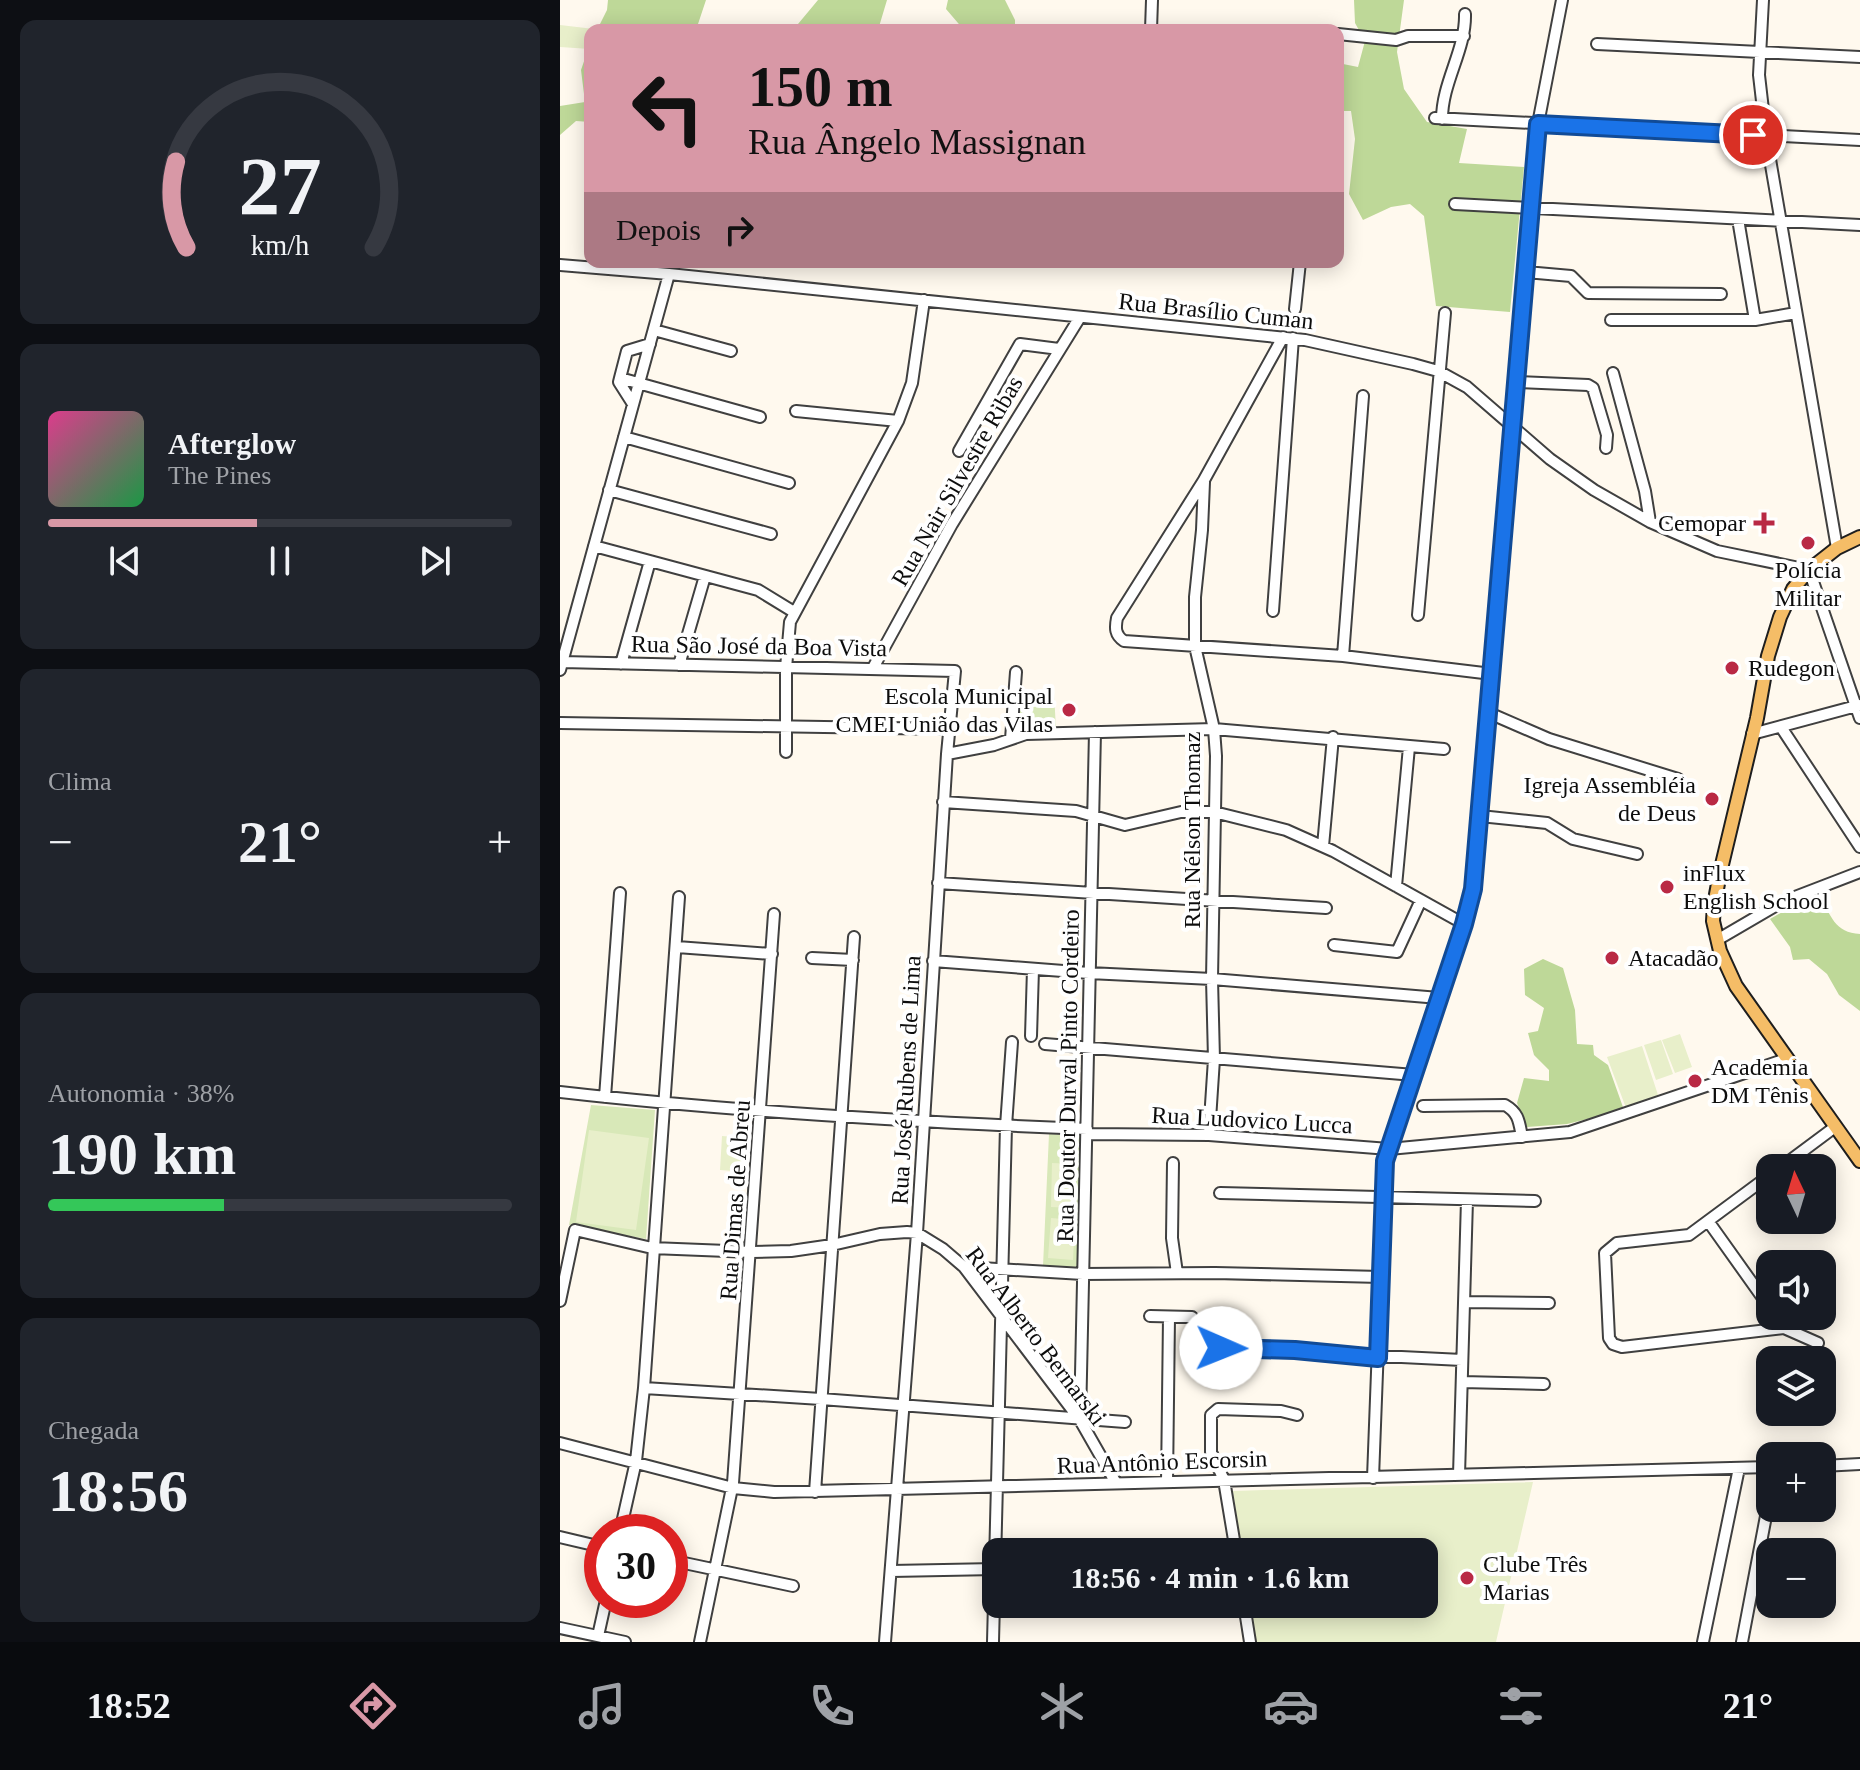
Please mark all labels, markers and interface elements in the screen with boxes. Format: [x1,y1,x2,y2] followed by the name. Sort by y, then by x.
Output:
[616,56,720,160] icon: left
[748,56,893,118] text: 150 m
[1719,101,1787,169] pin
[1731,113,1775,157] icon: arrive
[748,122,1086,162] text: Rua Ângelo Massignan
[238,140,322,232] text: 27
[717,208,761,252] icon: right
[616,213,701,246] text: Depois
[251,230,309,261] text: km/h
[1117,288,1315,334] street label: Rua Brasílio Cuman
[886,371,1028,591] street label: Rua Nair Silvestre Ribas
[168,427,296,460] text: Afterglow
[168,461,271,490] text: The Pines
[1658,510,1746,536] place label: Cemopar
[1753,512,1775,534] marker: Cemopar
[1799,534,1817,552] marker: Polícia Militar
[103,539,147,583] icon: previous
[258,539,302,583] icon: pause
[413,539,457,583] icon: next
[1775,557,1842,611] place label: Polícia Militar
[631,631,888,661] street label: Rua São José da Boa Vista
[1748,655,1835,681] place label: Rudegon
[1723,659,1741,677] marker: Rudegon
[836,683,1053,737] place label: Escola Municipal CMEI União das Vilas
[1060,701,1078,719] marker: Escola Municipal CMEI União das Vilas
[1179,732,1205,928] street label: Rua Nélson Thomaz
[48,767,112,796] text: Clima
[1523,772,1696,826] place label: Igreja Assembléia de Deus
[1703,790,1721,808] marker: Igreja Assembléia de Deus
[238,809,322,875] text: 21°
[48,818,73,867] text: −
[487,818,512,867] text: +
[1683,860,1829,914] place label: inFlux English School
[1658,878,1676,896] marker: inFlux English School
[1052,909,1084,1243] street label: Rua Doutor Durval Pinto Cordeiro
[1628,945,1719,971] place label: Atacadão
[1603,949,1621,967] marker: Atacadão
[886,954,926,1205] street label: Rua José Rubens de Lima
[1711,1054,1809,1108] place label: Academia DM Tênis
[1686,1072,1704,1090] marker: Academia DM Tênis
[48,1079,234,1108] text: Autonomia · 38%
[715,1099,755,1301] street label: Rua Dimas de Abreu
[1151,1102,1354,1138] street label: Rua Ludovico Lucca
[48,1121,236,1187] text: 190 km
[1756,1154,1836,1234] north arrow
[1756,1154,1836,1618] map controls
[961,1242,1112,1430] street label: Rua Alberto Bernarski
[1756,1250,1836,1330] button: sound
[1179,1306,1263,1390] position arrow
[1756,1346,1836,1426] button: layers
[48,1416,139,1445] text: Chegada
[1756,1442,1836,1522] button: +
[1056,1445,1268,1479] street label: Rua Antônio Escorsin
[48,1458,188,1524] text: 18:56
[584,1514,688,1618] speed limit sign: 30
[1756,1538,1836,1618] button: −
[1483,1551,1588,1605] place label: Clube Três Marias
[1070,1561,1350,1594] text: 18:56 · 4 min · 1.6 km
[1458,1569,1476,1587] marker: Clube Três Marias
[345,1678,401,1734] icon: directions
[574,1678,630,1734] icon: music
[804,1678,860,1734] icon: phone
[1034,1678,1090,1734] icon: climate
[1263,1678,1319,1734] icon: car
[1493,1678,1549,1734] icon: filters
[87,1686,171,1726] text: 18:52
[1723,1686,1773,1726] text: 21°

